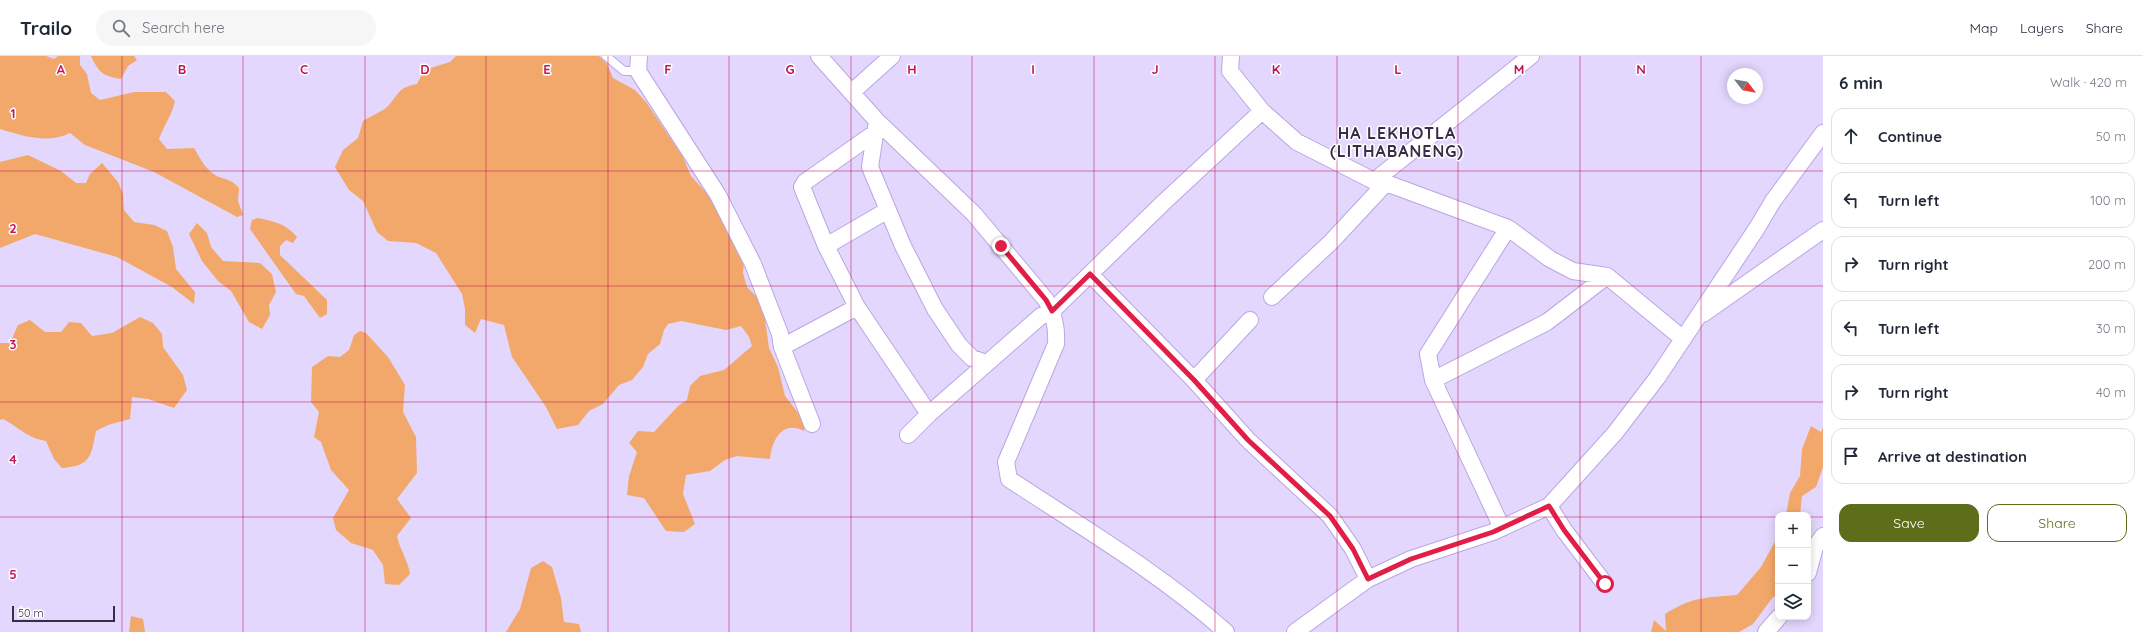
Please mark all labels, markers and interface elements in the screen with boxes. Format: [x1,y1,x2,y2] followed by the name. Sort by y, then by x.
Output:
[96,10,376,46] search box
[20,16,72,40] text: Trailo
[110,17,132,39] icon: search
[142,18,225,37] text: Search here
[1969,19,1998,37] text: Map
[2020,19,2064,37] text: Layers
[2086,19,2123,37] text: Share
[57,61,66,77] text: A
[178,61,186,77] text: B
[300,61,308,77] text: C
[420,61,430,77] text: D
[543,61,551,77] text: E
[664,61,672,77] text: F
[785,61,795,77] text: G
[907,61,917,77] text: H
[1031,61,1035,77] text: I
[1151,61,1159,77] text: J
[1272,61,1281,77] text: K
[1394,61,1402,77] text: L
[1514,61,1524,77] text: M
[1636,61,1646,77] text: N
[1727,68,1763,104] north arrow
[1839,72,1883,93] text: 6 min
[2050,74,2127,90] text: Walk · 420 m
[10,105,16,121] text: 1
[1330,123,1464,161] district label: HA LEKHOTLA (LITHABANENG)
[1840,125,1862,147] icon: ahead
[1878,127,1942,146] text: Continue
[2096,128,2126,144] text: 50 m
[1840,189,1862,211] icon: left
[1878,191,1940,210] text: Turn left
[2090,192,2126,208] text: 100 m
[9,220,17,236] text: 2
[992,237,1010,255] route end
[1840,253,1862,275] icon: right
[1878,255,1949,274] text: Turn right
[2088,256,2126,272] text: 200 m
[1840,317,1862,339] icon: left
[1878,319,1940,338] text: Turn left
[2096,320,2126,336] text: 30 m
[10,336,17,352] text: 3
[1840,381,1862,403] icon: right
[1878,383,1949,402] text: Turn right
[2096,384,2126,400] text: 40 m
[1840,445,1862,467] icon: arrive
[1878,447,2027,466] text: Arrive at destination
[9,451,17,467] text: 4
[1839,504,1979,542] button: Save
[1987,504,2127,542] button: Share
[1775,512,1811,620] map controls
[1775,512,1811,548] button: +
[1775,548,1811,584] button: −
[9,566,17,582] text: 5
[1596,575,1614,593] route start
[1775,584,1811,620] button: layers
[12,604,115,623] scale bar
[18,606,44,620] text: 50 m

